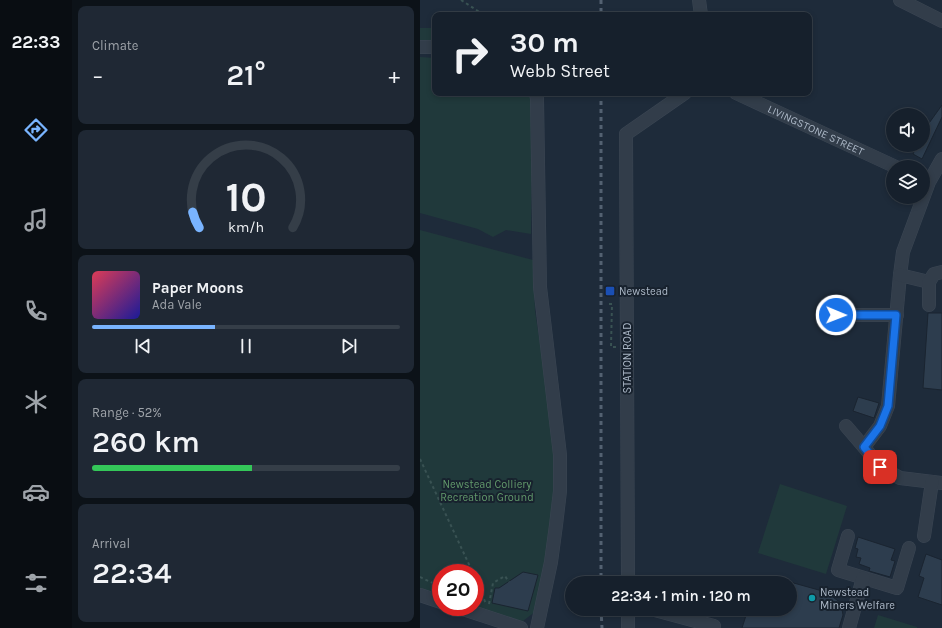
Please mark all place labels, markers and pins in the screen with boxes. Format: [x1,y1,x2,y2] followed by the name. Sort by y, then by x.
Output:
[604,285,616,297] marker: Newstead
[619,285,668,298] place label: Newstead
[863,450,897,484] pin
[820,586,895,612] place label: Newstead Miners Welfare
[807,593,817,603] marker: Newstead Miners Welfare

